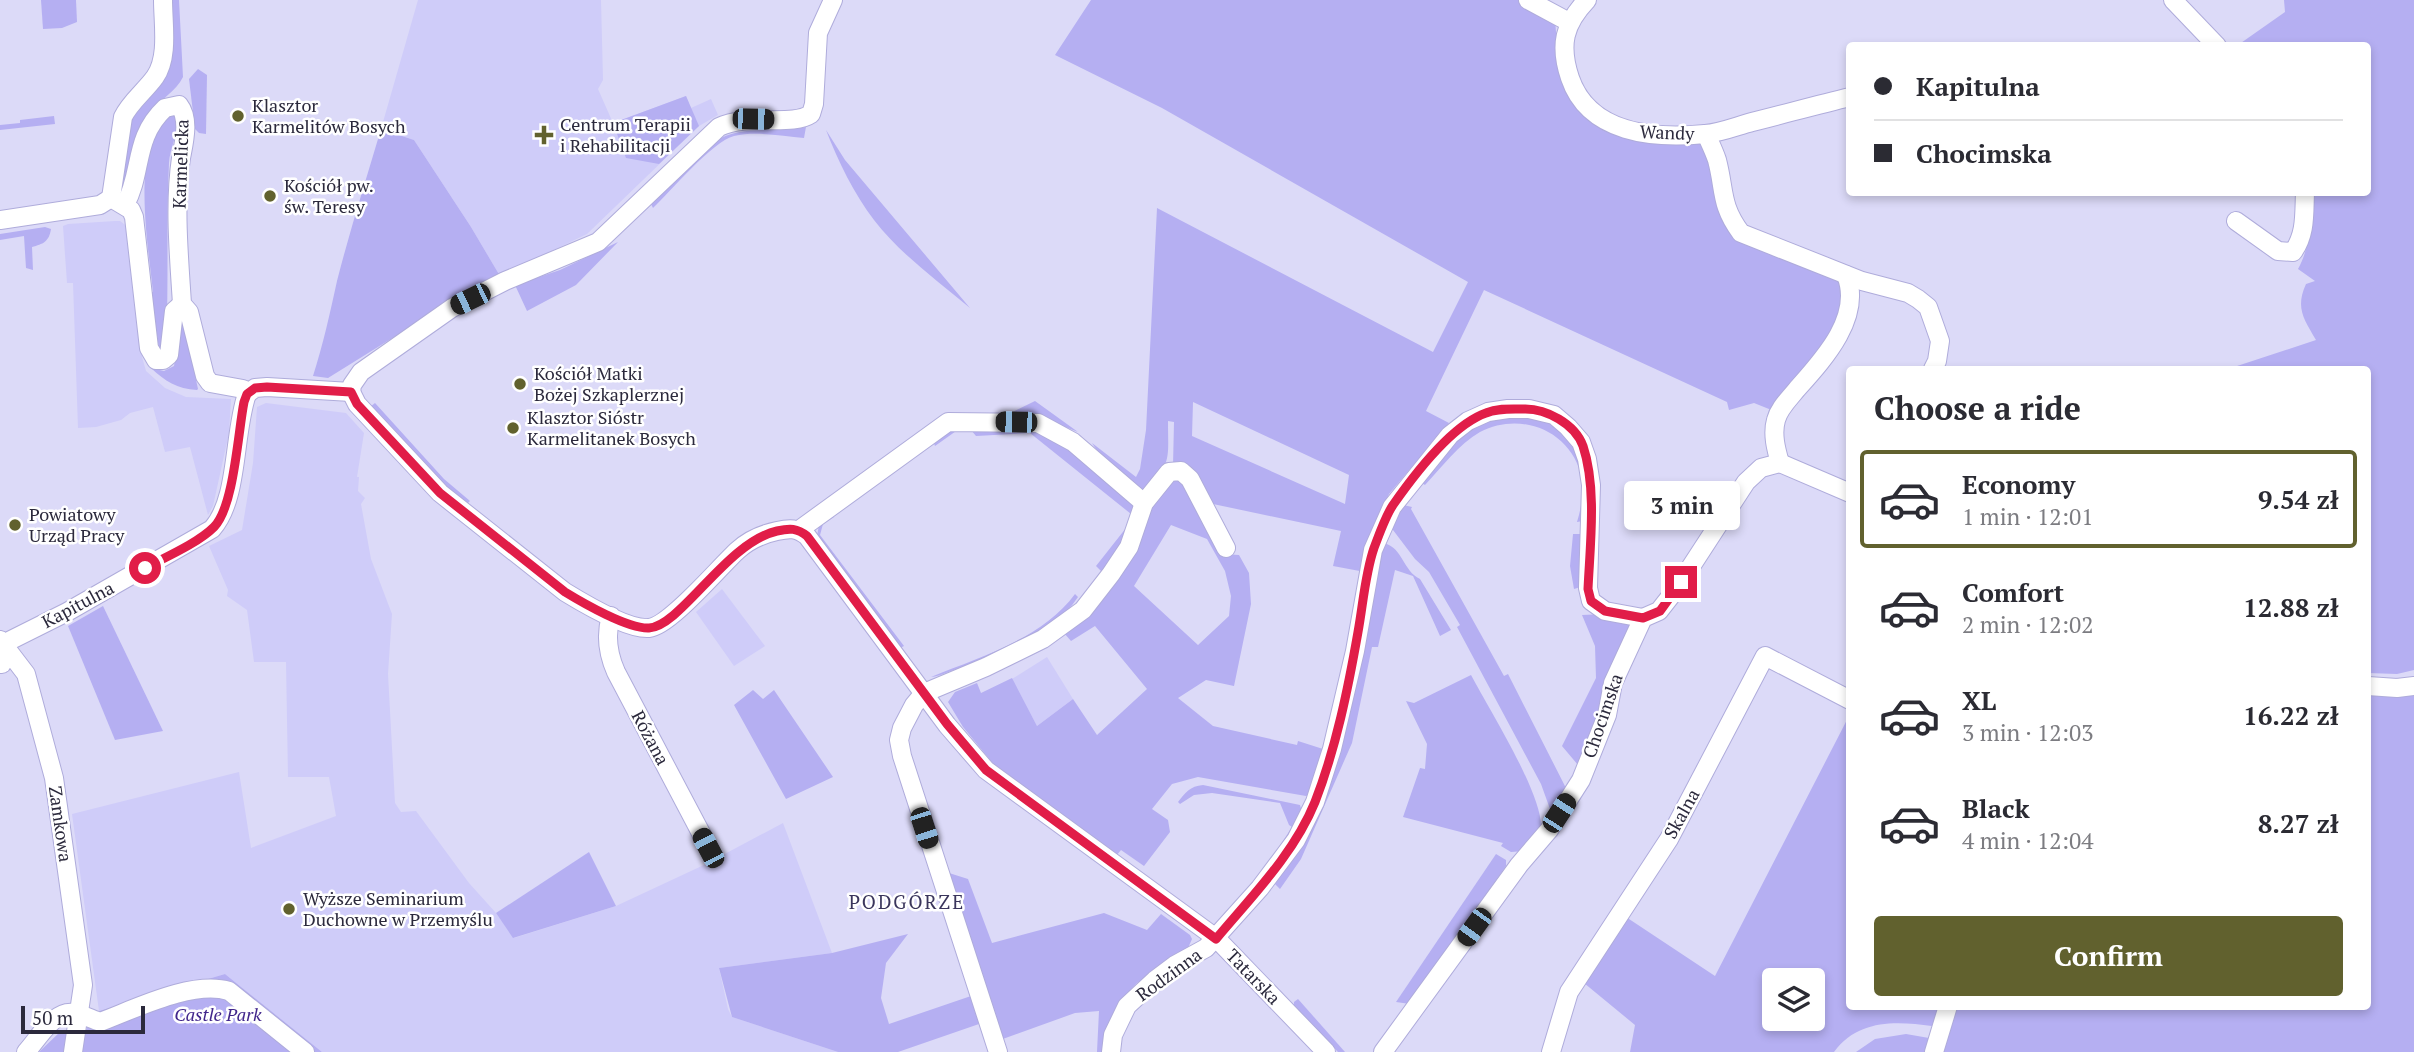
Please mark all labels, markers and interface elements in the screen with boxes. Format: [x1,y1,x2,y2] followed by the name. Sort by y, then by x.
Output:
[1916,69,2040,103] text: Kapitulna
[252,93,406,138] place label: Klasztor Karmelitów Bosych
[230,108,246,124] marker: Klasztor Karmelitów Bosych
[732,108,775,130] car
[560,112,691,157] place label: Centrum Terapii i Rehabilitacji
[166,119,194,209] street label: Karmelicka
[1639,119,1696,145] street label: Wandy
[534,125,554,145] marker: Centrum Terapii i Rehabilitacji
[1916,136,2052,170] text: Chocimska
[284,173,374,218] place label: Kościół pw. św. Teresy
[262,188,278,204] marker: Kościół pw. św. Teresy
[447,280,494,318] car
[534,361,684,406] place label: Kościół Matki Bożej Szkaplerznej
[512,376,528,392] marker: Kościół Matki Bożej Szkaplerznej
[1874,387,2081,429] text: Choose a ride
[527,405,696,450] place label: Klasztor Sióstr Karmelitanek Bosych
[995,411,1038,433] car
[505,420,521,436] marker: Klasztor Sióstr Karmelitanek Bosych
[1962,467,2075,501] text: Economy
[1878,468,1941,531] icon: car
[1623,480,1739,530] callout: 3 min
[2258,482,2339,516] text: 9.54 zł
[1651,490,1713,521] text: 3 min
[1962,501,2094,532] text: 1 min · 12:01
[29,502,125,547] place label: Powiatowy Urząd Pracy
[7,517,23,533] marker: Powiatowy Urząd Pracy
[129,552,161,584] route start
[1665,566,1697,598] route end
[37,575,118,633] street label: Kapitulna
[1962,575,2064,609] text: Comfort
[1878,576,1941,639] icon: car
[2243,590,2339,624] text: 12.88 zł
[1962,609,2094,640] text: 2 min · 12:02
[1576,670,1628,761] street label: Chocimska
[1962,683,1996,717] text: XL
[1878,684,1941,747] icon: car
[2243,698,2339,732] text: 16.22 zł
[627,706,675,769] street label: Różana
[1962,717,2094,748] text: 3 min · 12:03
[44,784,78,863] street label: Zamkowa
[1658,784,1705,843] street label: Skalna
[1539,790,1580,836] car
[1962,791,2030,825] text: Black
[1878,792,1941,855] icon: car
[908,805,941,851] car
[2258,806,2339,840] text: 8.27 zł
[689,825,728,871] car
[1962,825,2094,856] text: 4 min · 12:04
[303,886,493,931] place label: Wyższe Seminarium Duchowne w Przemyślu
[849,889,965,914] district label: PODGÓRZE
[281,901,297,917] marker: Wyższe Seminarium Duchowne w Przemyślu
[1454,904,1495,950] car
[1874,916,2343,996] button: Confirm
[1131,942,1206,1006] street label: Rodzinna
[1221,943,1286,1009] street label: Tatarska
[1762,968,1825,1031] map controls
[1762,968,1825,1031] button: layers
[174,1002,262,1026] park label: Castle Park
[21,1003,145,1035] scale bar
[32,1005,73,1030] text: 50 m

